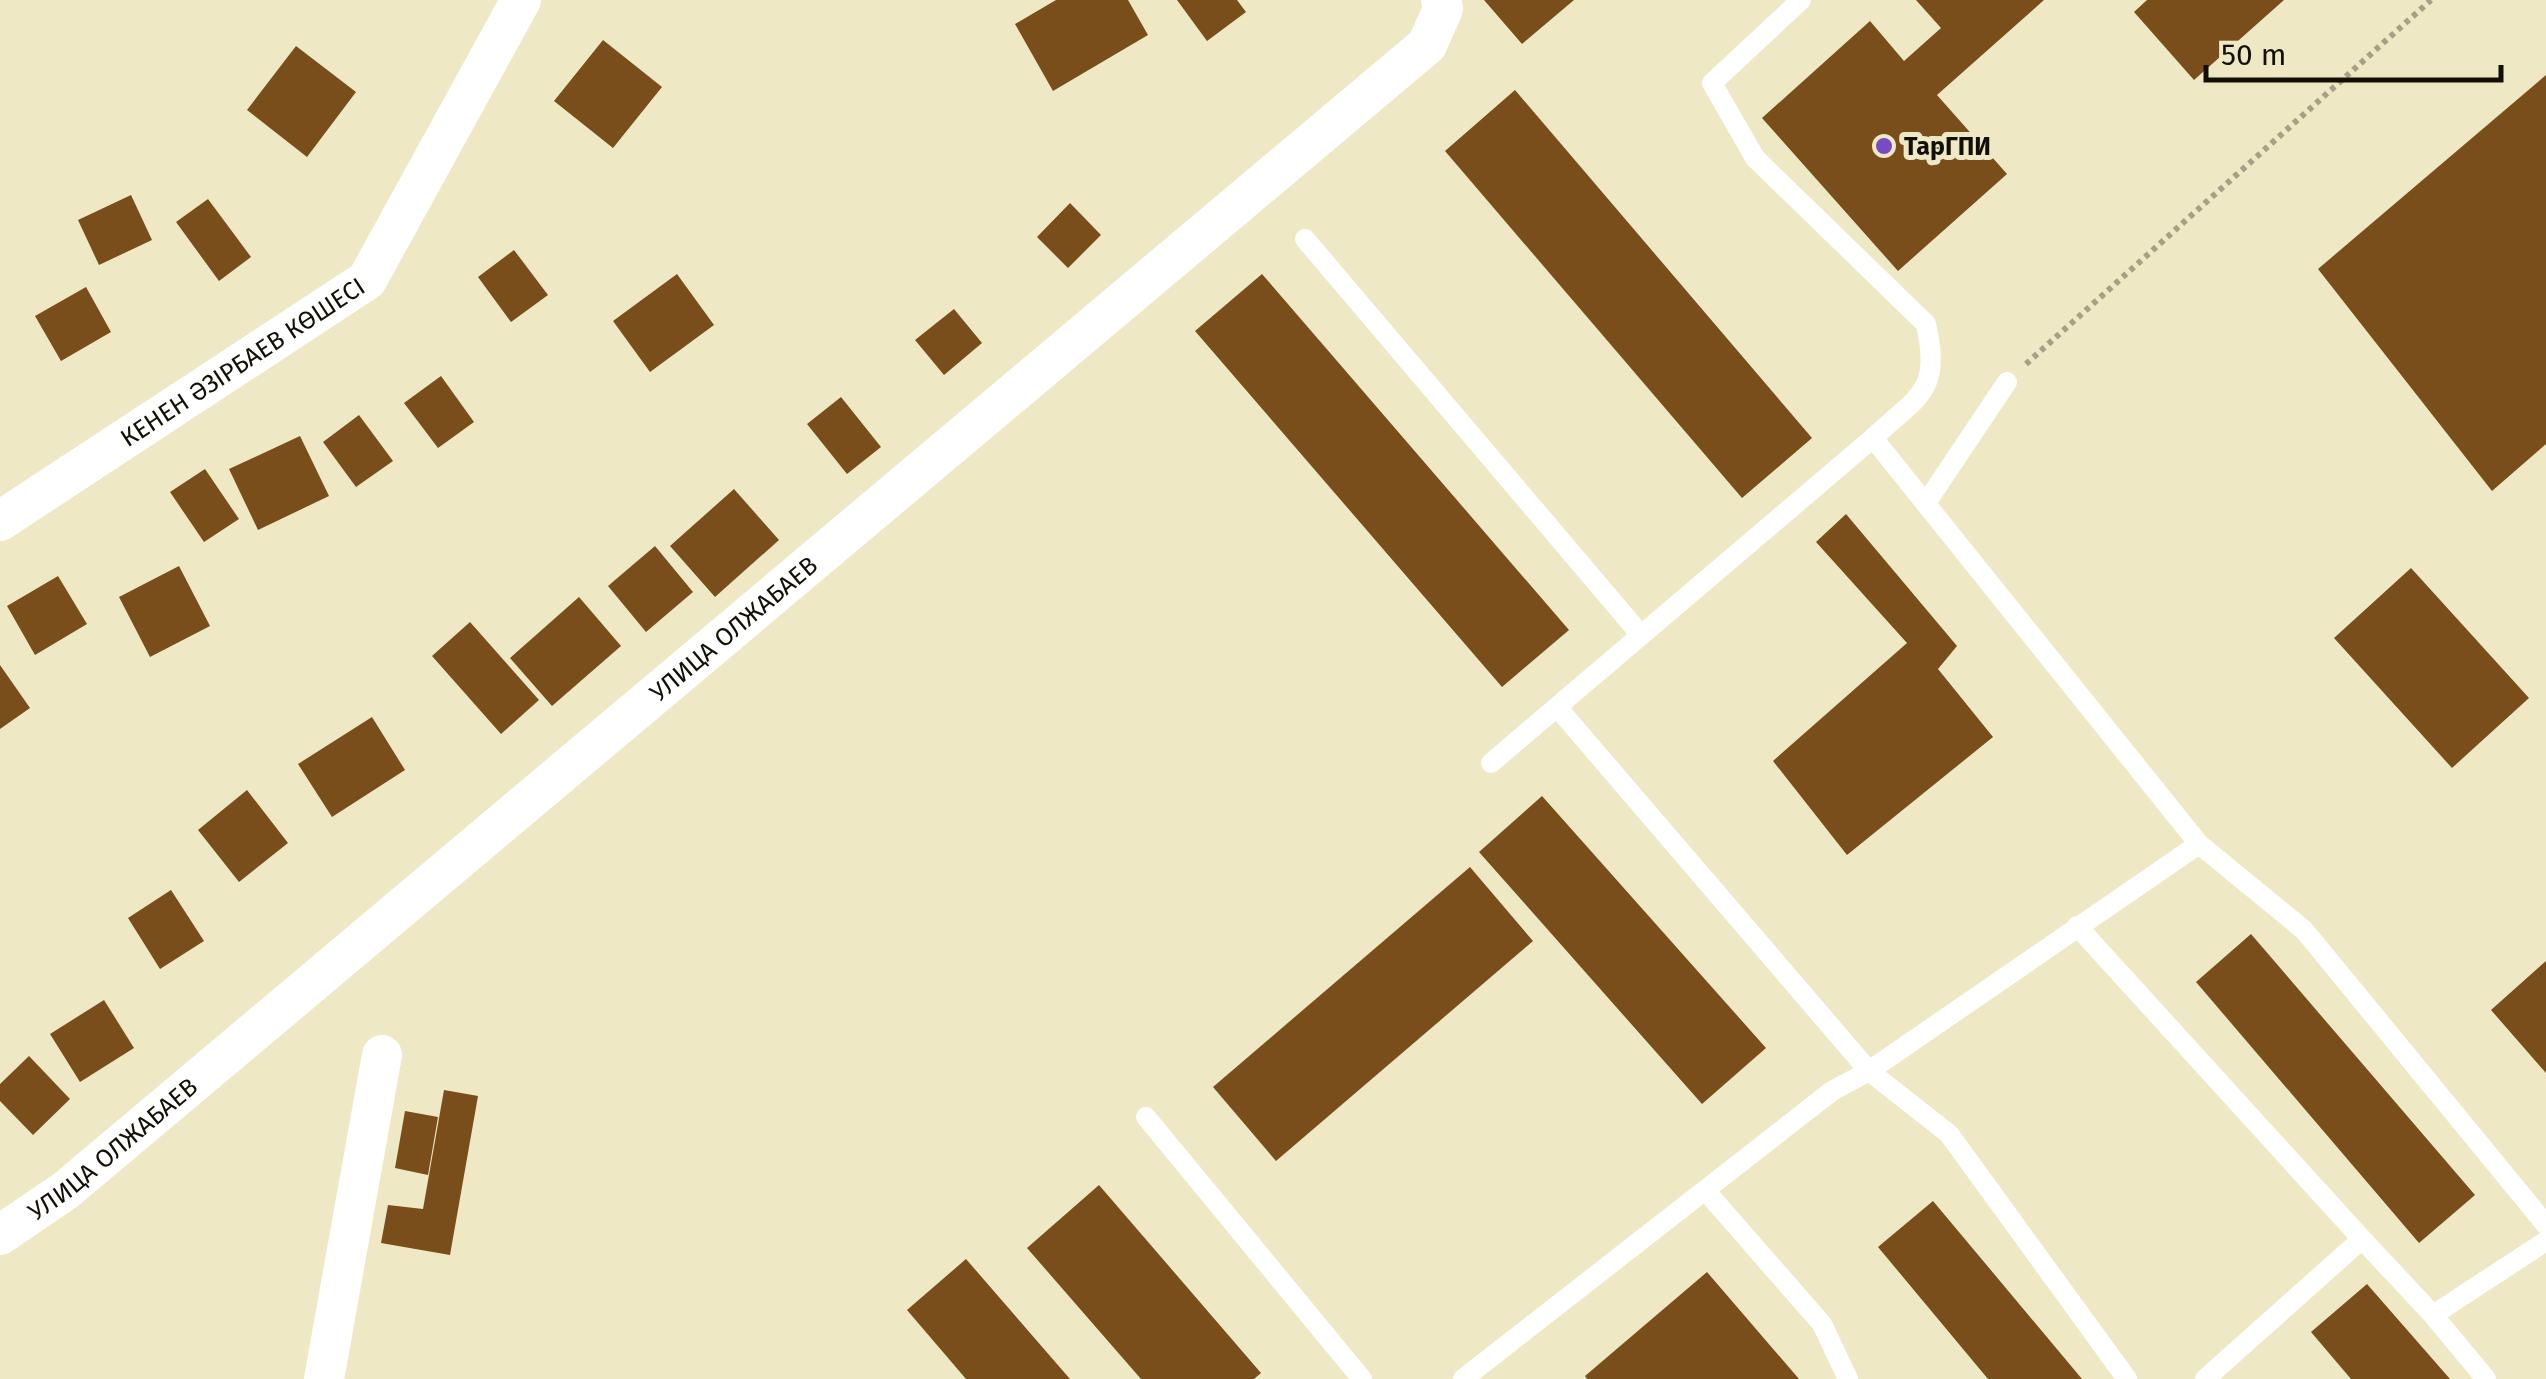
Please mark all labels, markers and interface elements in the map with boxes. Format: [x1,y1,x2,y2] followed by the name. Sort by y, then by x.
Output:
[2206,20,2501,82] scale bar
[2221,37,2286,73] text: 50 m
[1904,132,1991,162] place label: ТарГПИ
[1873,135,1895,157] marker: ТарГПИ
[115,272,371,454] street label: КЕНЕН ӘЗІРБАЕВ КӨШЕСІ
[644,550,824,708] street label: УЛИЦА ОЛЖАБАЕВ
[23,1072,204,1227] street label: УЛИЦА ОЛЖАБАЕВ

